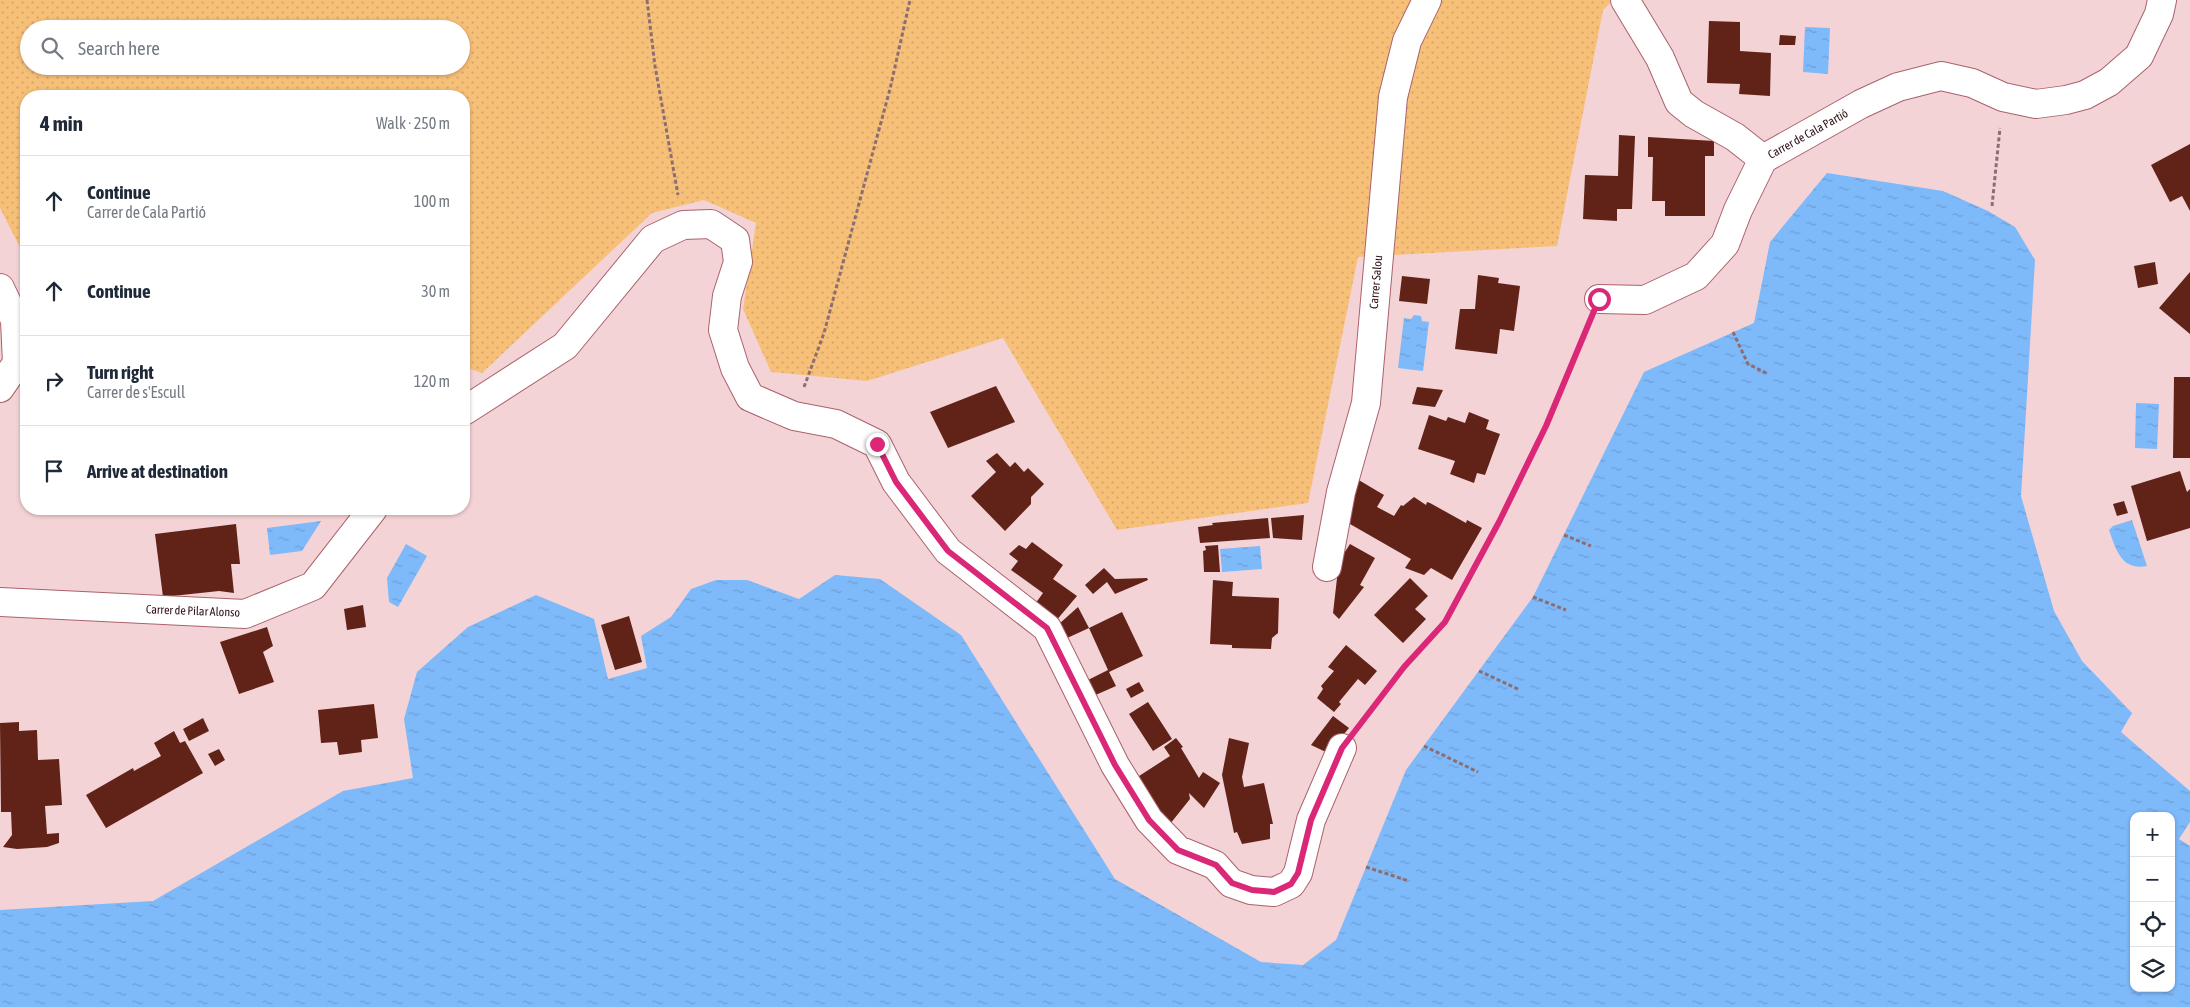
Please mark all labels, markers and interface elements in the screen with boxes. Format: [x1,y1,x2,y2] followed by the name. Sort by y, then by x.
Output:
[20,20,470,75] search box
[38,34,66,62] icon: search
[78,37,160,59] text: Search here
[1766,106,1851,162] street label: Carrer de Cala Partió
[40,111,83,135] text: 4 min
[376,114,450,132] text: Walk · 250 m
[87,181,151,203] text: Continue
[40,187,68,215] icon: ahead
[414,192,450,210] text: 100 m
[87,203,206,221] text: Carrer de Cala Partió
[1367,254,1385,309] street label: Carrer Salou
[40,277,68,305] icon: ahead
[87,280,151,302] text: Continue
[421,282,450,300] text: 30 m
[1588,288,1611,311] route start
[87,361,154,383] text: Turn right
[40,367,68,395] icon: right
[414,372,450,390] text: 120 m
[87,383,185,401] text: Carrer de s'Escull
[866,433,889,456] route end
[40,457,68,485] icon: arrive
[87,460,228,482] text: Arrive at destination
[146,602,241,620] street label: Carrer de Pilar Alonso
[2130,812,2175,992] map controls
[2130,812,2175,857] button: +
[2130,857,2175,902] button: −
[2130,902,2175,947] button: locate
[2130,947,2175,992] button: layers

